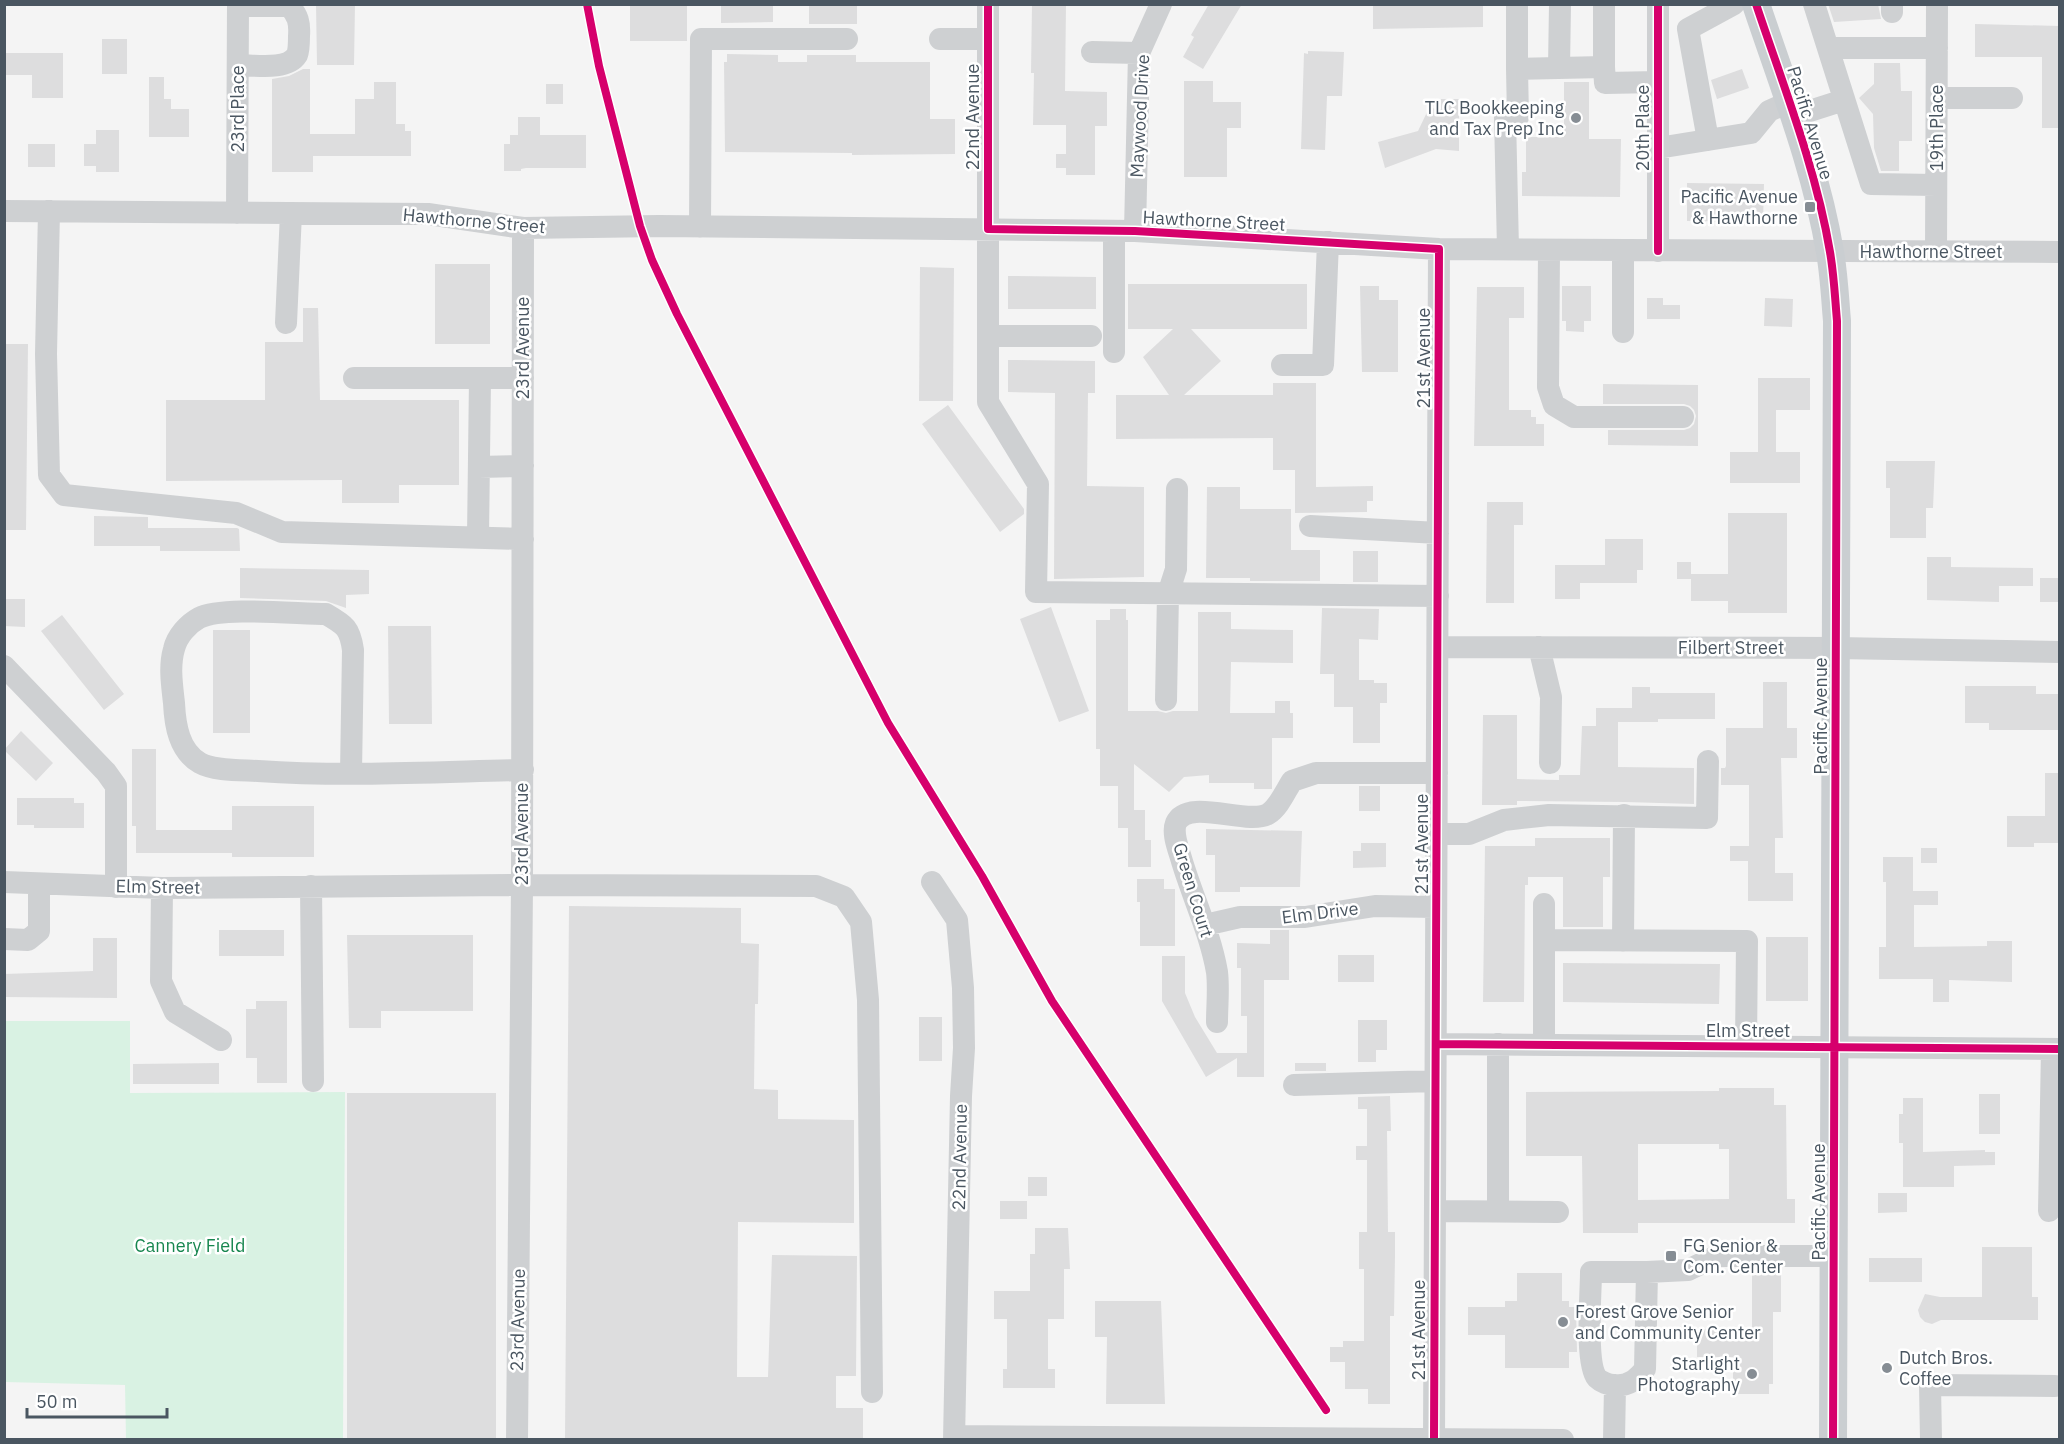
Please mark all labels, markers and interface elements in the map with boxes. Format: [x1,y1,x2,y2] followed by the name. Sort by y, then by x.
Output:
[1125,54,1154,178] street label: Maywood Drive
[1782,63,1839,183] street label: Pacific Avenue
[961,64,984,170] street label: 22nd Avenue
[226,65,249,153] street label: 23rd Place
[1631,85,1654,171] street label: 20th Place
[1925,85,1948,171] street label: 19th Place
[1425,96,1564,140] place label: TLC Bookkeeping and Tax Prep Inc
[1569,111,1583,125] marker: TLC Bookkeeping and Tax Prep Inc
[1680,185,1798,229] place label: Pacific Avenue & Hawthorne
[1803,200,1817,214] marker: Pacific Avenue & Hawthorne
[402,203,546,238] street label: Hawthorne Street
[1142,205,1286,236] street label: Hawthorne Street
[1859,240,2003,263] street label: Hawthorne Street
[511,296,534,399] street label: 23rd Avenue
[1412,307,1435,408] street label: 21st Avenue
[1678,636,1784,659] street label: Filbert Street
[1809,657,1832,775] street label: Pacific Avenue
[510,782,533,885] street label: 23rd Avenue
[1410,793,1433,894] street label: 21st Avenue
[1168,840,1219,940] street label: Green Court
[115,874,201,899] street label: Elm Street
[1280,896,1360,929] street label: Elm Drive
[1706,1019,1790,1042] street label: Elm Street
[947,1103,972,1210] street label: 22nd Avenue
[1807,1143,1830,1261] street label: Pacific Avenue
[135,1234,245,1257] park label: Cannery Field
[1683,1234,1784,1278] place label: FG Senior & Com. Center
[1664,1249,1678,1263] marker: FG Senior & Com. Center
[505,1268,530,1372] street label: 23rd Avenue
[1407,1279,1430,1380] street label: 21st Avenue
[1575,1300,1761,1344] place label: Forest Grove Senior and Community Center
[1556,1315,1570,1329] marker: Forest Grove Senior and Community Center
[1899,1346,1993,1390] place label: Dutch Bros. Coffee
[1637,1352,1740,1396] place label: Starlight Photography
[1880,1361,1894,1375] marker: Dutch Bros. Coffee
[1745,1367,1759,1381] marker: Starlight Photography
[27,1381,166,1419] scale bar
[36,1390,78,1413] text: 50 m

